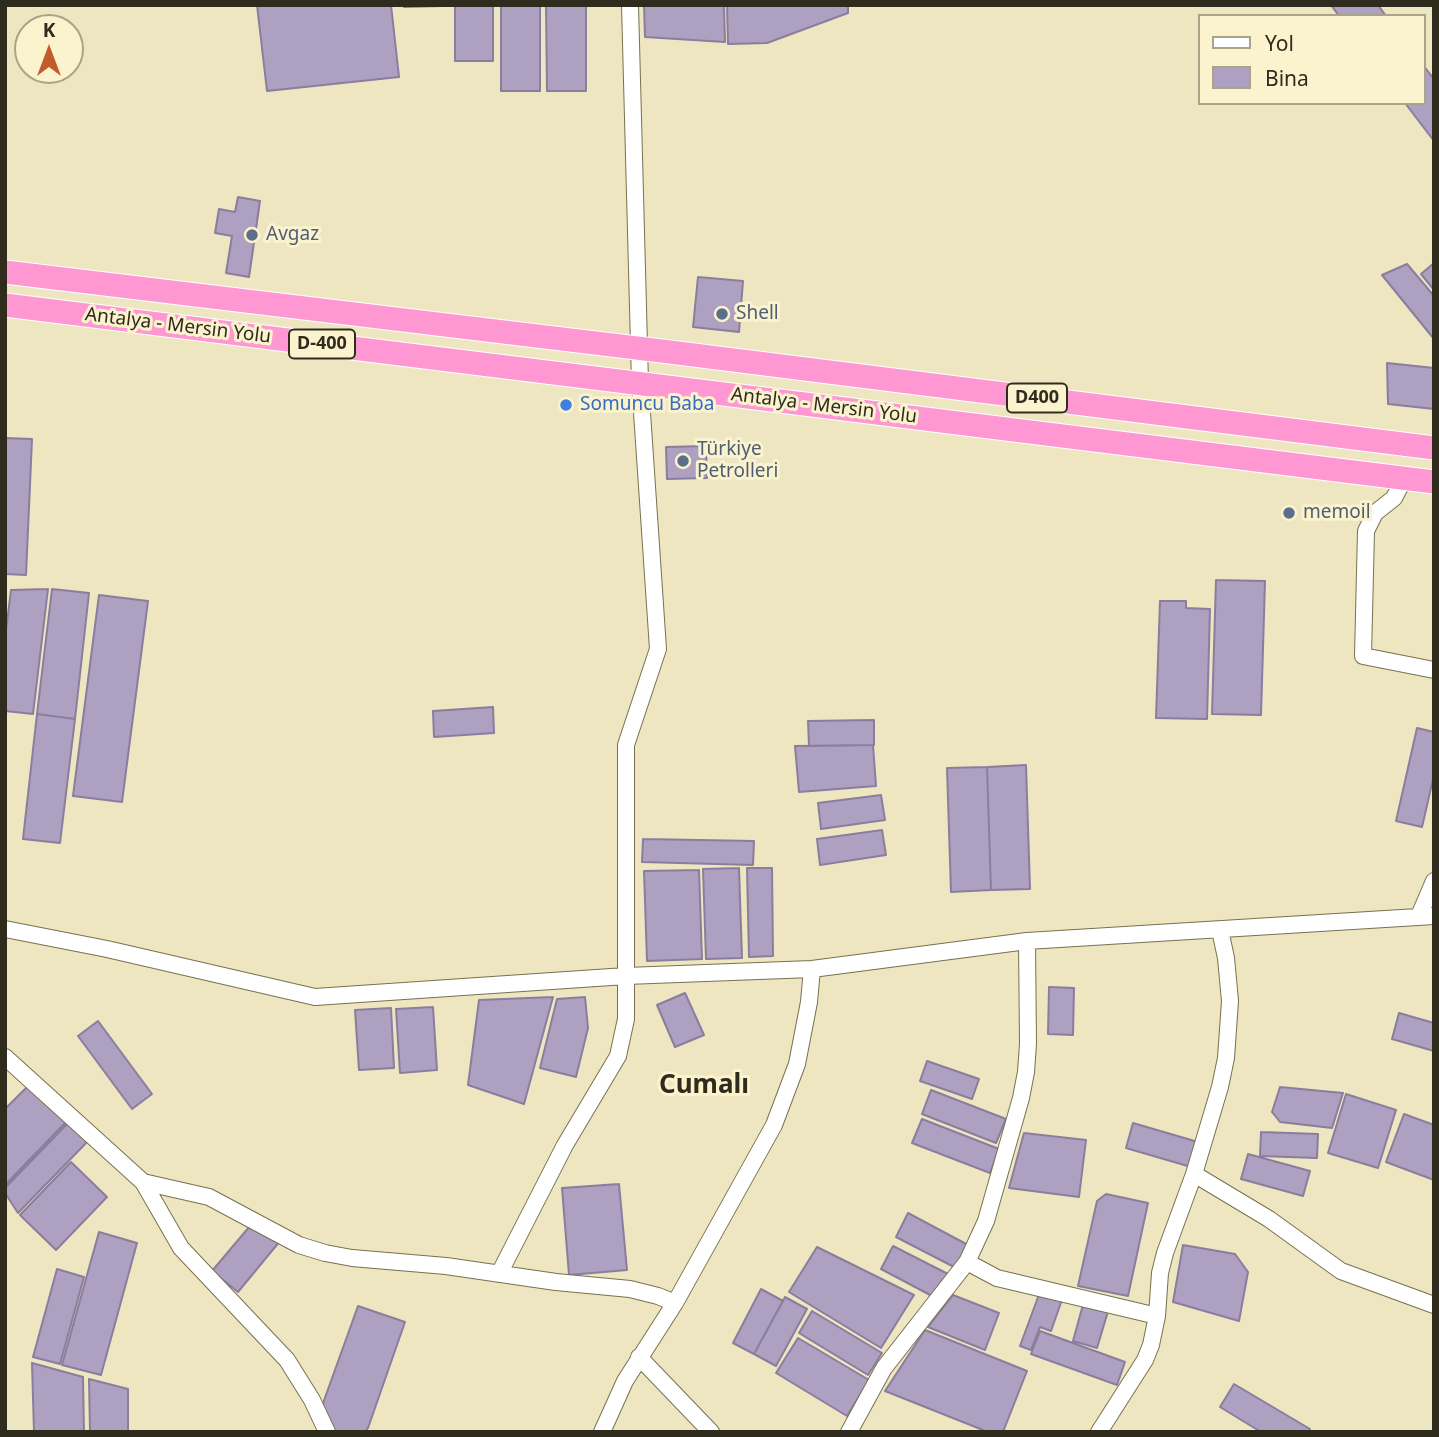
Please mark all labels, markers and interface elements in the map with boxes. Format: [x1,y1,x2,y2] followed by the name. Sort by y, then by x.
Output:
[14,14,84,84] north arrow
[1198,14,1425,105] legend
[43,17,55,43] text: K
[1265,29,1294,57] text: Yol
[1265,64,1309,92] text: Bina
[266,224,319,246] place label: Avgaz
[244,227,260,243] marker: Avgaz
[84,303,272,349] street label: Antalya - Mersin Yolu
[736,303,779,325] place label: Shell
[714,306,730,322] marker: Shell
[289,330,355,358] road number: D-400
[730,383,918,429] street label: Antalya - Mersin Yolu
[1007,384,1067,412] road number: D400
[580,394,714,416] place label: Somuncu Baba
[558,397,574,413] marker: Somuncu Baba
[697,439,778,483] place label: Türkiye Petrolleri
[675,453,691,469] marker: Türkiye Petrolleri
[1303,502,1371,524] place label: memoil
[1281,505,1297,521] marker: memoil
[659,1070,749,1102] district label: Cumalı

